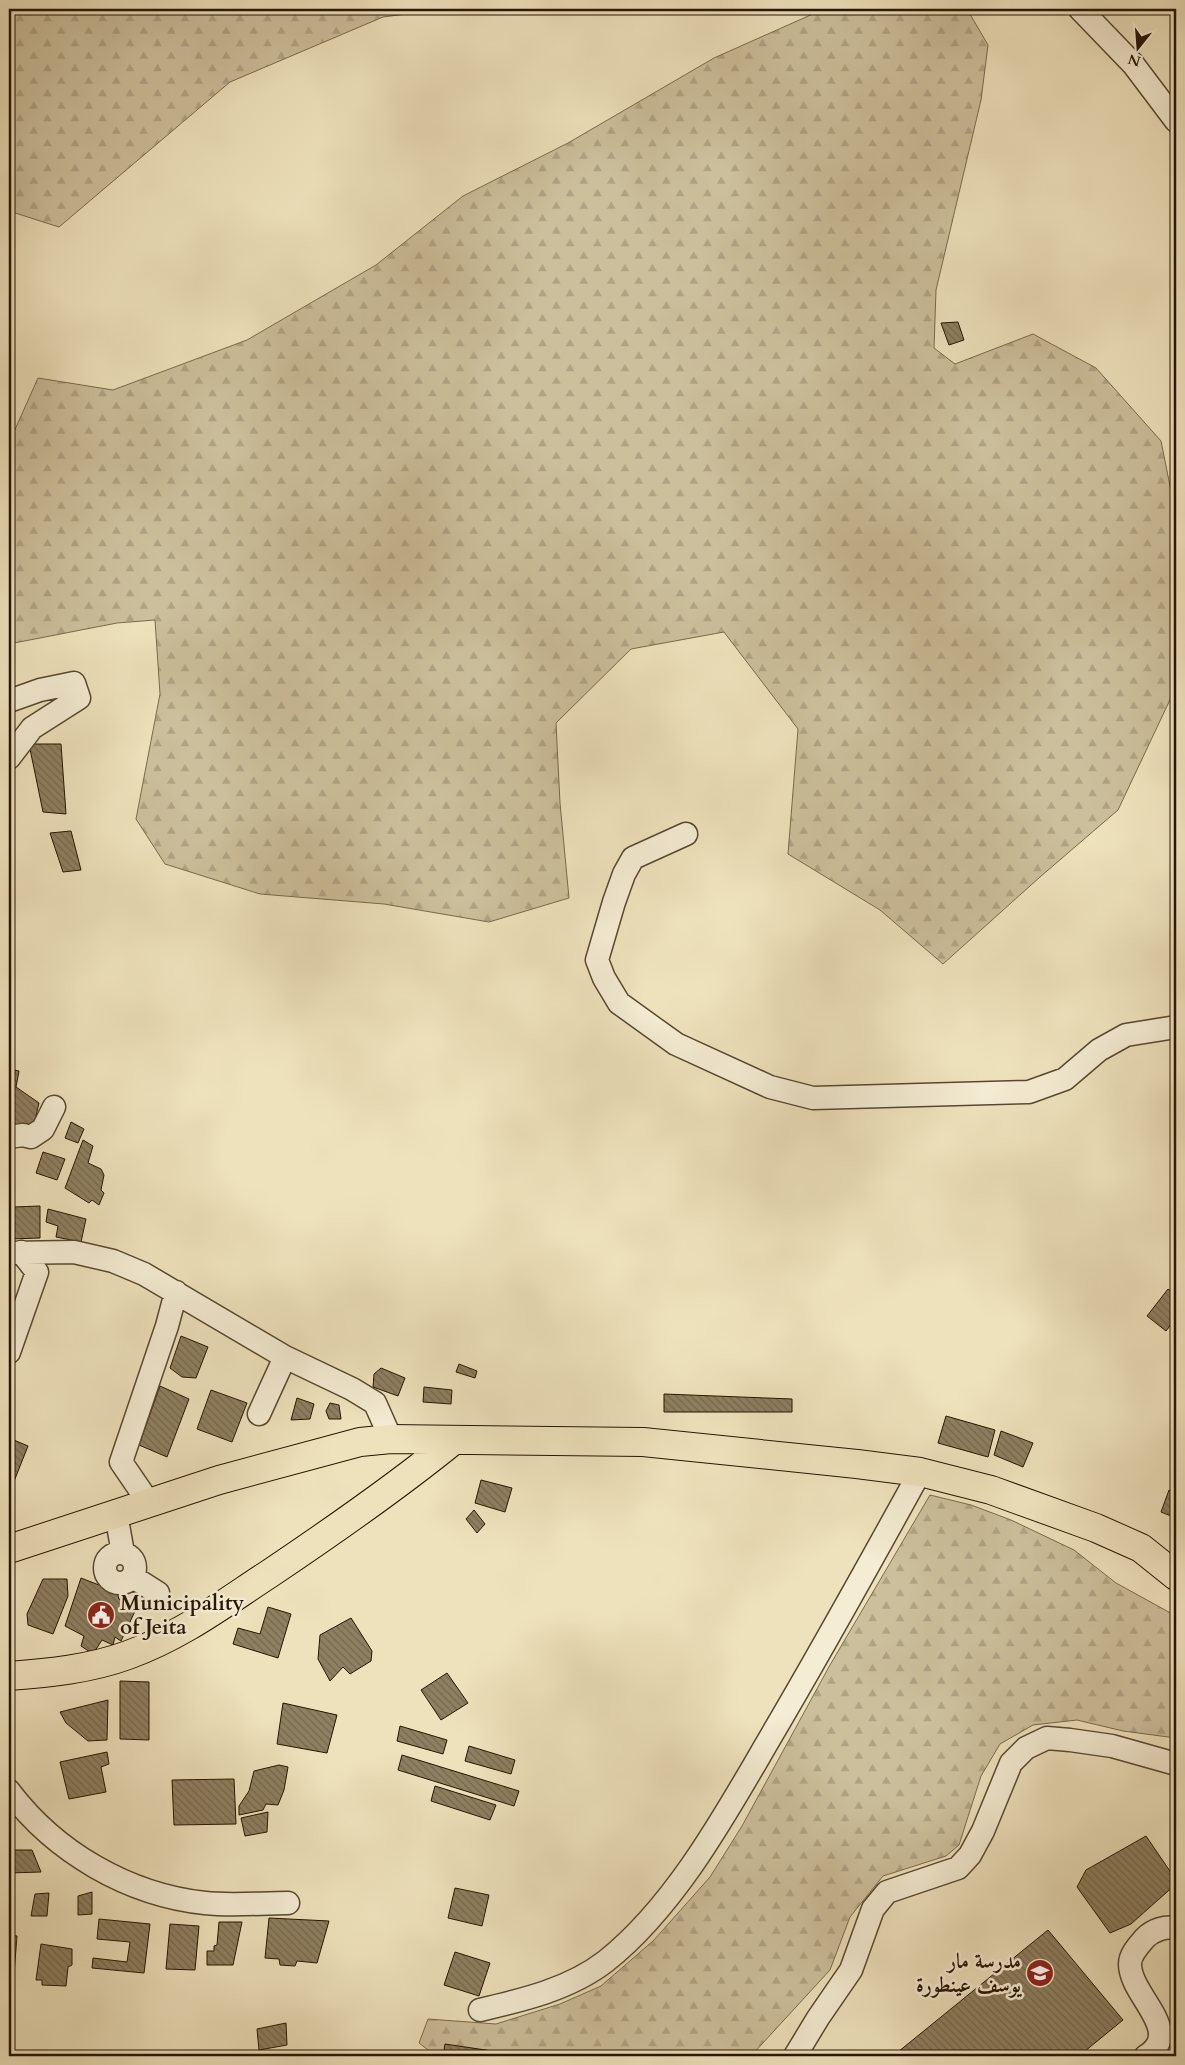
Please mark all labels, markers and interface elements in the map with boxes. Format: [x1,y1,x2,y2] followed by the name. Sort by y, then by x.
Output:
[1112,22,1162,72] north arrow
[1126,49,1143,71] text: N
[120,1589,244,1642] place label: Municipality of Jeita
[86,1600,116,1630] public building icon: Municipality of Jeita
[916,1947,1023,2000] place label: مدرسة مار يوسف عينطورة
[1025,1958,1055,1988] school or university icon: مدرسة مار يوسف عينطورة

